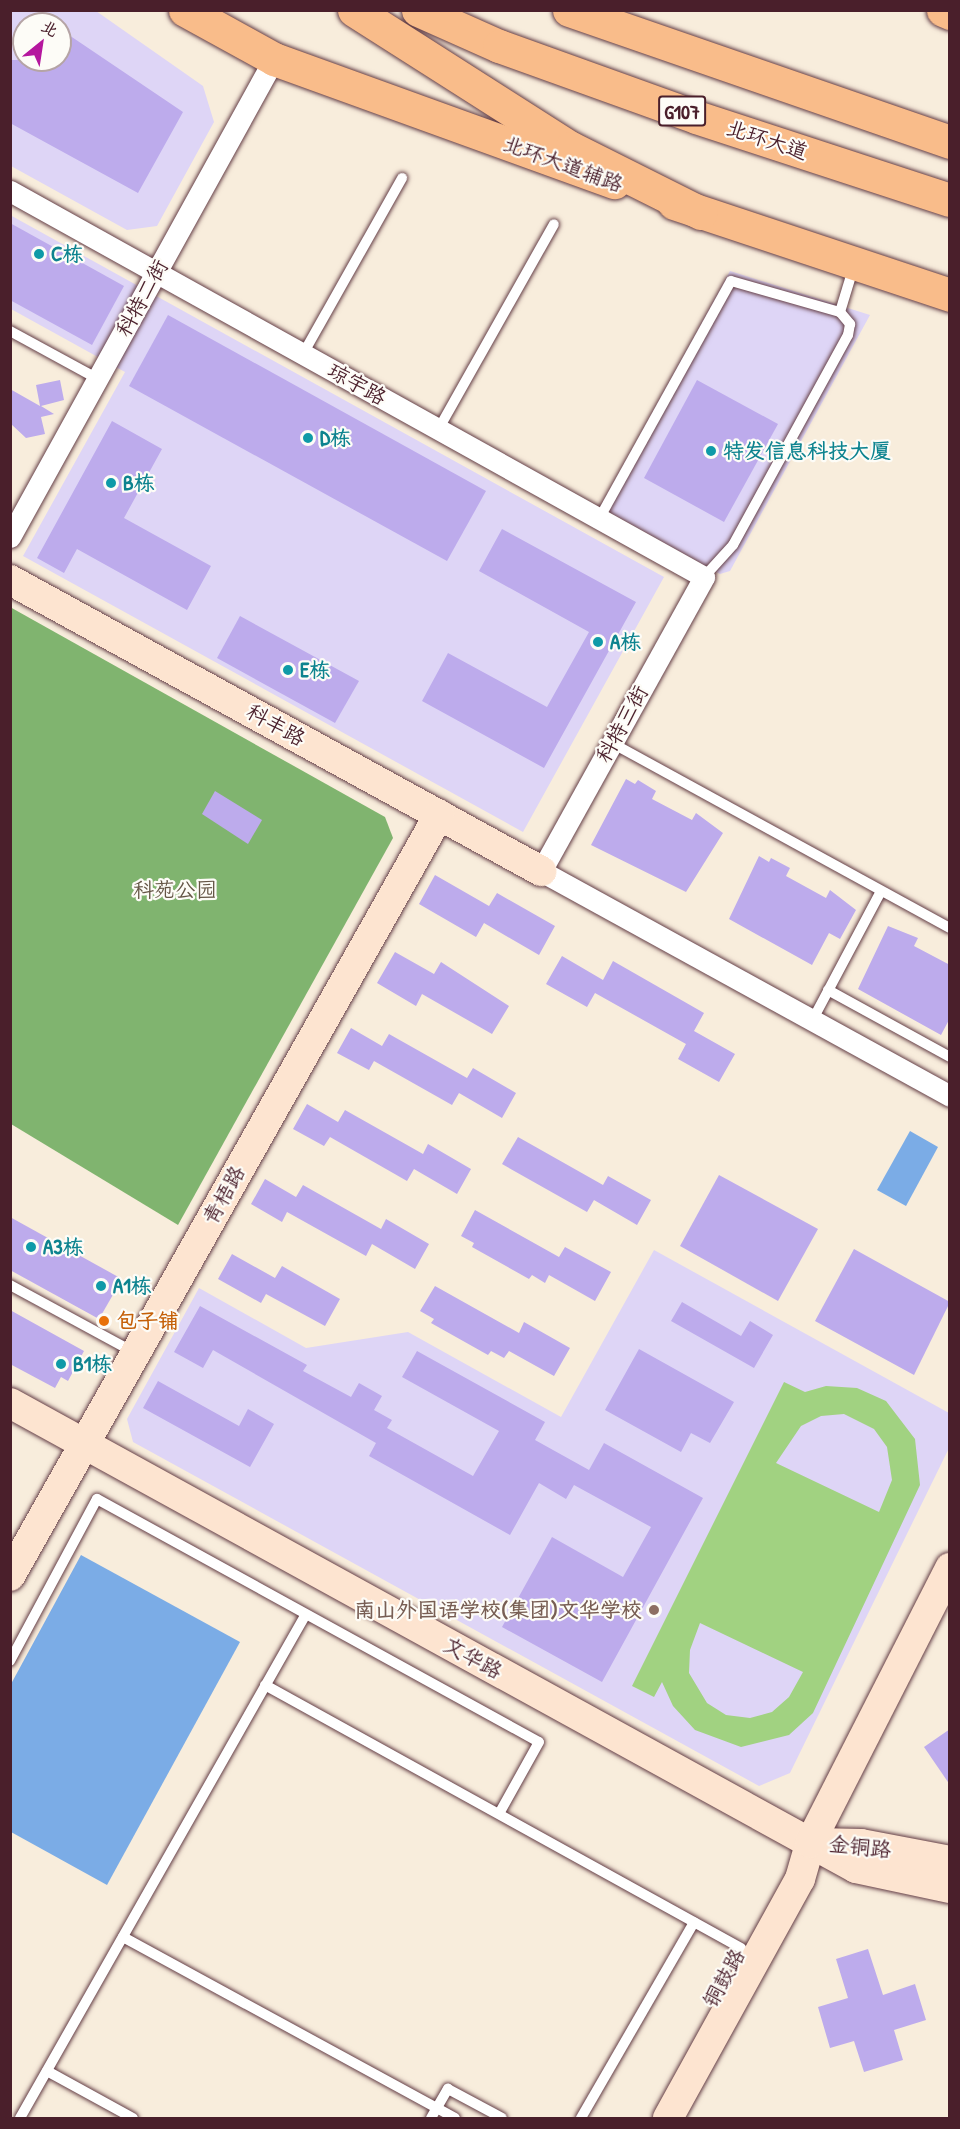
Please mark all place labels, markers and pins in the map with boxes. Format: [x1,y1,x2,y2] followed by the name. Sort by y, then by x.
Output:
[51,241,84,267] place label: C栋
[32,247,46,261] marker: C栋
[320,425,351,451] place label: D栋
[301,431,315,445] marker: D栋
[723,438,891,464] place label: 特发信息科技大厦
[704,444,718,458] marker: 特发信息科技大厦
[123,470,155,496] place label: B栋
[104,476,118,490] marker: B栋
[610,629,641,655] place label: A栋
[591,635,605,649] marker: A栋
[300,657,330,683] place label: E栋
[281,663,295,677] marker: E栋
[43,1234,84,1260] place label: A3栋
[24,1240,38,1254] marker: A3栋
[113,1273,152,1299] place label: A1栋
[94,1279,108,1293] marker: A1栋
[116,1308,179,1334] place label: 包子铺
[97,1314,111,1328] marker: 包子铺
[73,1351,112,1377] place label: B1栋
[54,1357,68,1371] marker: B1栋
[354,1597,642,1623] place label: 南山外国语学校(集团)文华学校
[647,1603,661,1617] marker: 南山外国语学校(集团)文华学校

